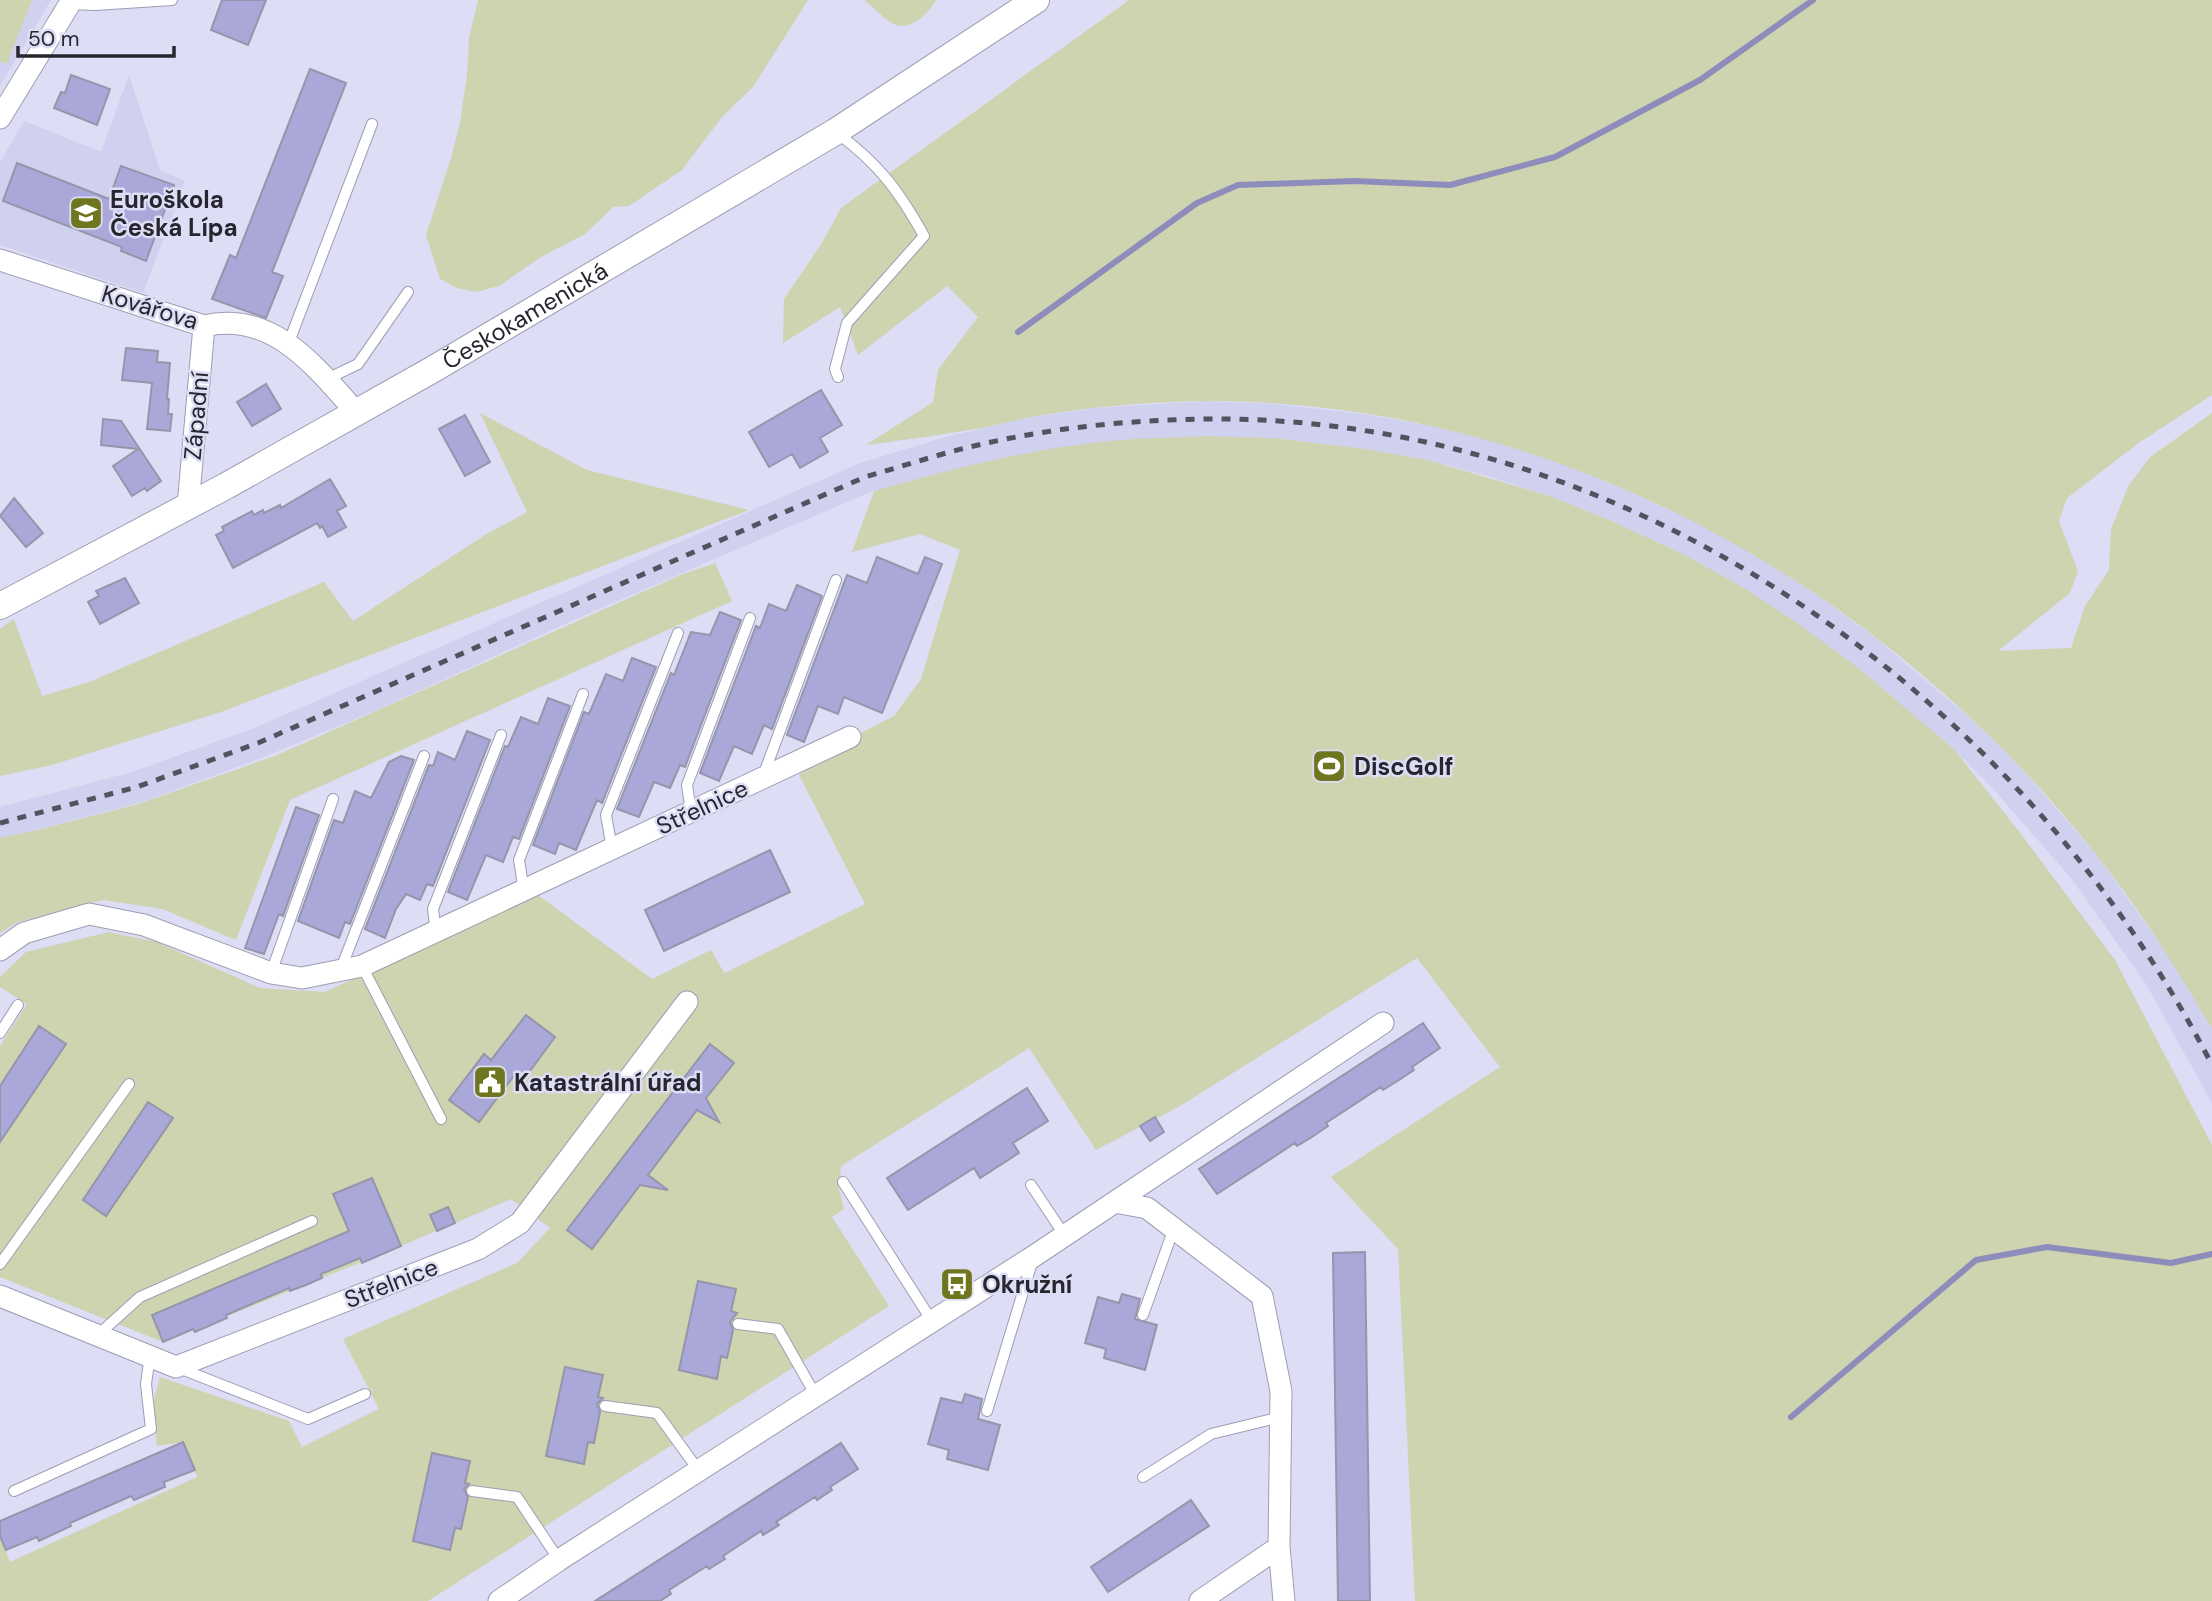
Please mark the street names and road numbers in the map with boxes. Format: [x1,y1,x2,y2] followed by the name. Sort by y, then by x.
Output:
[436,254,613,376] street label: Českokamenická
[98,278,202,336] street label: Kovářova
[177,370,215,461] street label: Západní
[651,772,753,842] street label: Střelnice
[340,1251,442,1315] street label: Střelnice

